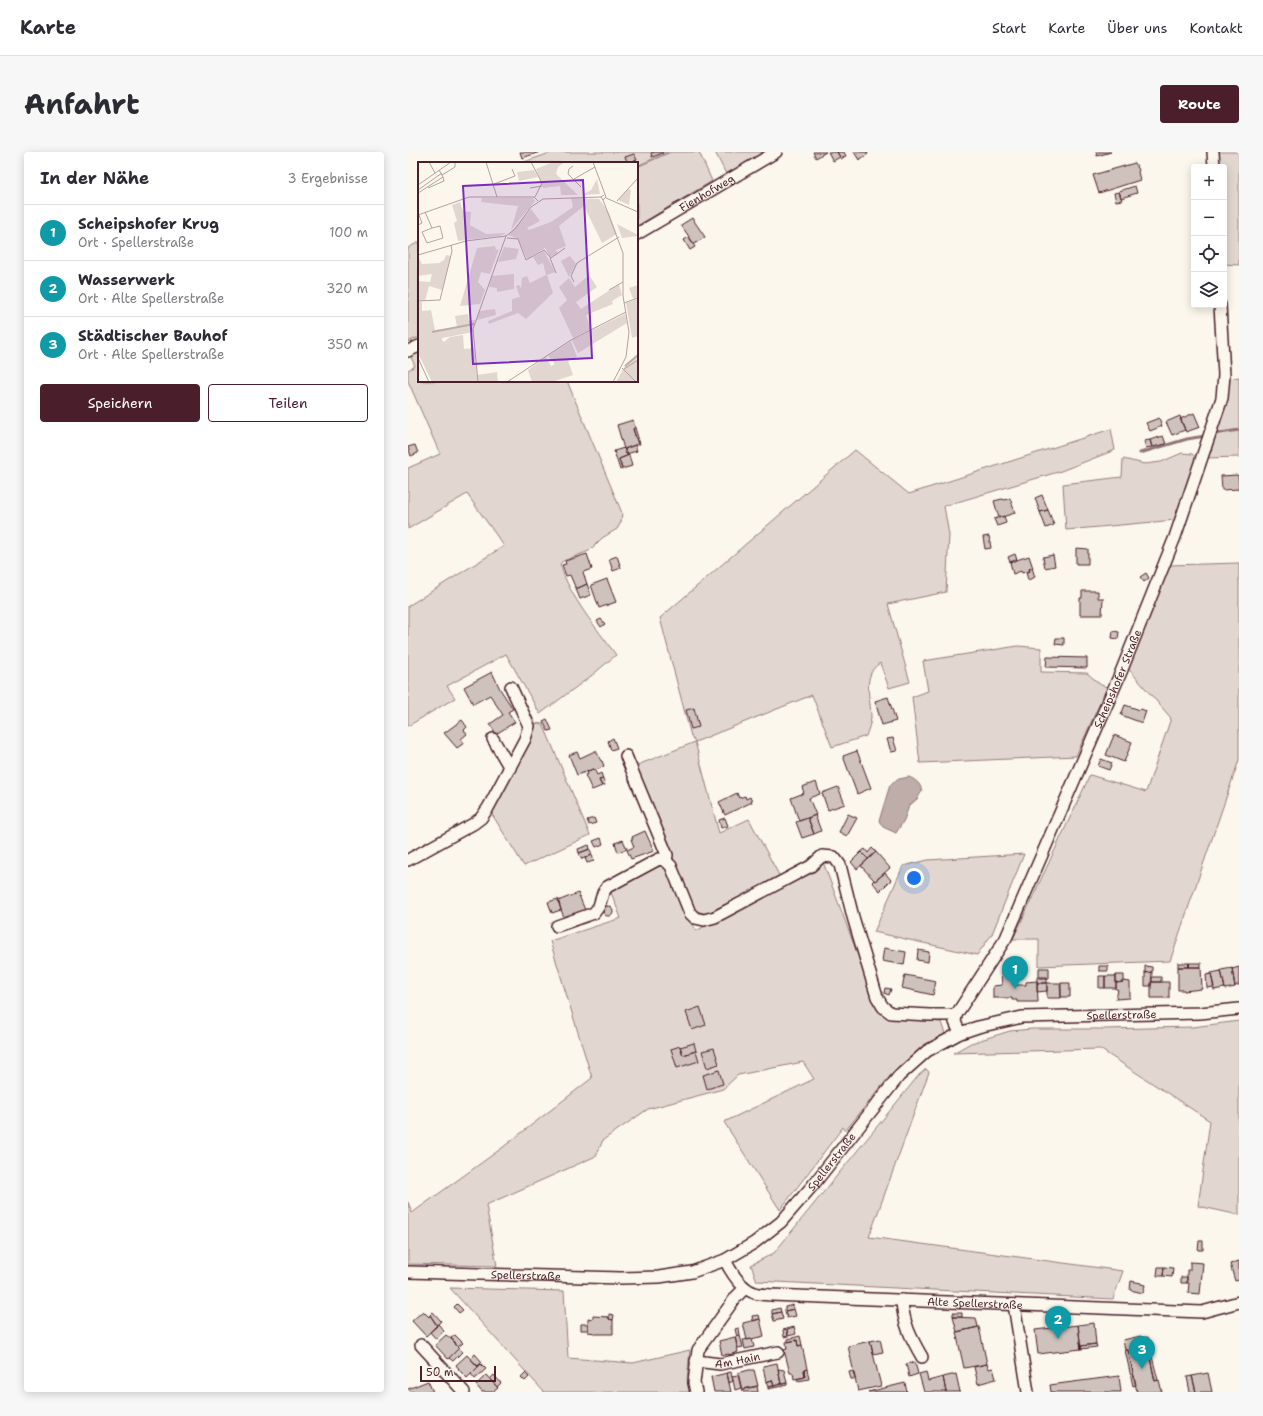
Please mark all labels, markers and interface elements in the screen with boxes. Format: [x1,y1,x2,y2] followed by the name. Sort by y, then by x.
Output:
[20,15,76,40] text: Karte
[992,19,1026,37] text: Start
[1048,19,1085,37] text: Karte
[1107,19,1167,37] text: Über uns
[1189,19,1243,37] text: Kontakt
[24,85,140,123] text: Anfahrt
[1160,85,1239,123] button: Route
[418,162,638,382] inset map
[1191,164,1227,308] map controls
[1191,164,1227,200] button: +
[40,167,149,189] text: In der Nähe
[288,170,368,187] text: 3 Ergebnisse
[677,171,738,215] street label: Fienhofweg
[1191,200,1227,236] button: −
[78,214,219,234] text: Scheipshofer Krug
[50,224,56,241] text: 1
[329,224,368,241] text: 100 m
[78,234,194,251] text: Ort · Spellerstraße
[1191,236,1227,272] button: locate
[78,270,175,290] text: Wasserwerk
[1191,272,1227,308] button: layers
[48,280,58,297] text: 2
[326,280,368,297] text: 320 m
[78,290,224,307] text: Ort · Alte Spellerstraße
[78,326,227,346] text: Städtischer Bauhof
[48,336,58,353] text: 3
[327,336,368,353] text: 350 m
[78,346,224,363] text: Ort · Alte Spellerstraße
[40,384,200,422] button: Speichern
[208,384,368,422] button: Teilen
[1090,627,1145,731] street label: Scheipshofer Straße
[904,868,924,888] your location
[1002,956,1028,989] pin: 1
[1086,1007,1157,1024] street label: Spellerstraße
[804,1130,859,1194] street label: Spellerstraße
[491,1267,561,1284] street label: Spellerstraße
[927,1294,1023,1313] street label: Alte Spellerstraße
[1045,1306,1071,1339] pin: 2
[1129,1336,1155,1369] pin: 3
[714,1349,762,1372] street label: Am Hain
[420,1364,496,1383] scale bar
[426,1365,454,1380] text: 50 m

